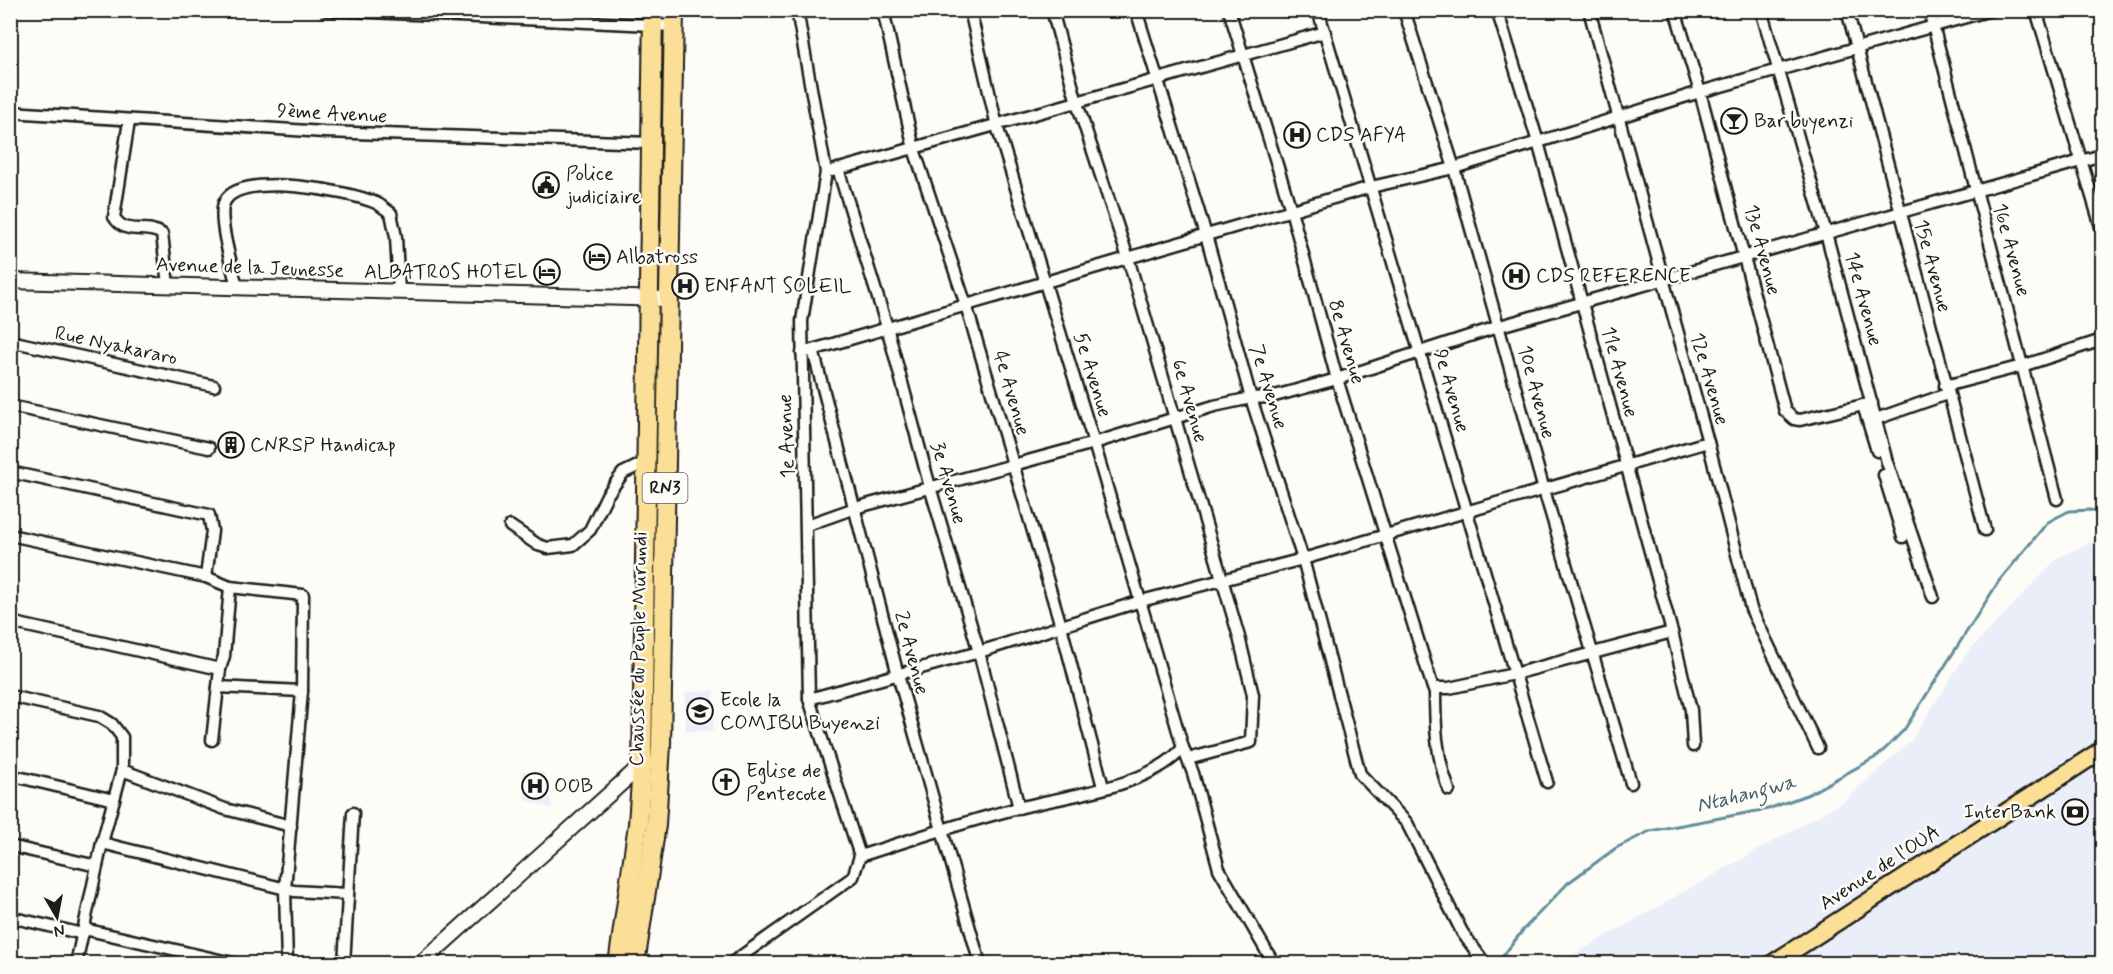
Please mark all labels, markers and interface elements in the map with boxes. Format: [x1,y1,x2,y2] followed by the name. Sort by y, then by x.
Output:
[276,98,388,130] street label: 9ème Avenue
[1719,106,1749,136] bar icon: Bar buyenzi
[1754,108,1853,135] place label: Bar buyenzi
[1282,120,1312,150] hospital icon: CDS AFYA
[1316,122,1406,149] place label: CDS AFYA
[565,161,641,211] place label: Police judiciaire
[531,170,561,200] public building icon: Police judiciaire
[1986,200,2036,300] street label: 16e Avenue
[1737,202,1787,298] street label: 13e Avenue
[1907,217,1957,315] street label: 15e Avenue
[582,242,612,272] hotel icon: Albatross
[616,244,698,271] place label: Albatross
[1837,249,1889,349] street label: 14e Avenue
[155,251,345,285] street label: Avenue de la Jeunesse
[532,257,562,287] hotel icon: ALBATROS HOTEL
[364,259,528,286] place label: ALBATROS HOTEL
[1501,261,1531,291] hospital icon: CDS REFERENCE
[1536,263,1691,290] place label: CDS REFERENCE
[670,271,700,301] hospital icon: ENFANT SOLEIL
[704,273,852,300] place label: ENFANT SOLEIL
[1321,297,1371,387] street label: 8e Avenue
[52,320,180,372] street label: Rue Nyakararo
[1594,324,1644,420] street label: 11e Avenue
[1066,329,1118,421] street label: 5e Avenue
[1683,330,1735,428] street label: 12e Avenue
[1242,341,1294,433] street label: 7e Avenue
[1511,342,1561,442] street label: 10e Avenue
[1426,346,1476,436] street label: 9e Avenue
[986,347,1036,439] street label: 4e Avenue
[1164,356,1214,446] street label: 6e Avenue
[772,393,802,479] street label: 1e Avenue
[216,430,246,460] building icon: CNRSP Handicap
[250,432,396,459] place label: CNRSP Handicap
[923,439,973,527] street label: 3e Avenue
[642,473,688,503] road number: RN3
[623,531,655,767] street label: Chaussée du Peuple Murundi
[887,608,935,698] street label: 2e Avenue
[720,687,880,737] place label: Ecole la COMIBU Buyenzi
[685,696,715,726] school or university icon: Ecole la COMIBU Buyenzi
[746,758,827,808] place label: Eglise de Pentecote
[711,767,741,797] church icon: Eglise de Pentecote
[1693,768,1800,822] water label: Ntahangwa
[520,771,550,801] hospital icon: OOB
[554,773,593,800] place label: OOB
[2060,797,2090,827] bank icon: InterBank
[1964,799,2056,826] place label: InterBank
[1814,819,1946,917] street label: Avenue de l'OUA
[27,887,87,947] north arrow
[52,919,66,942] text: N

